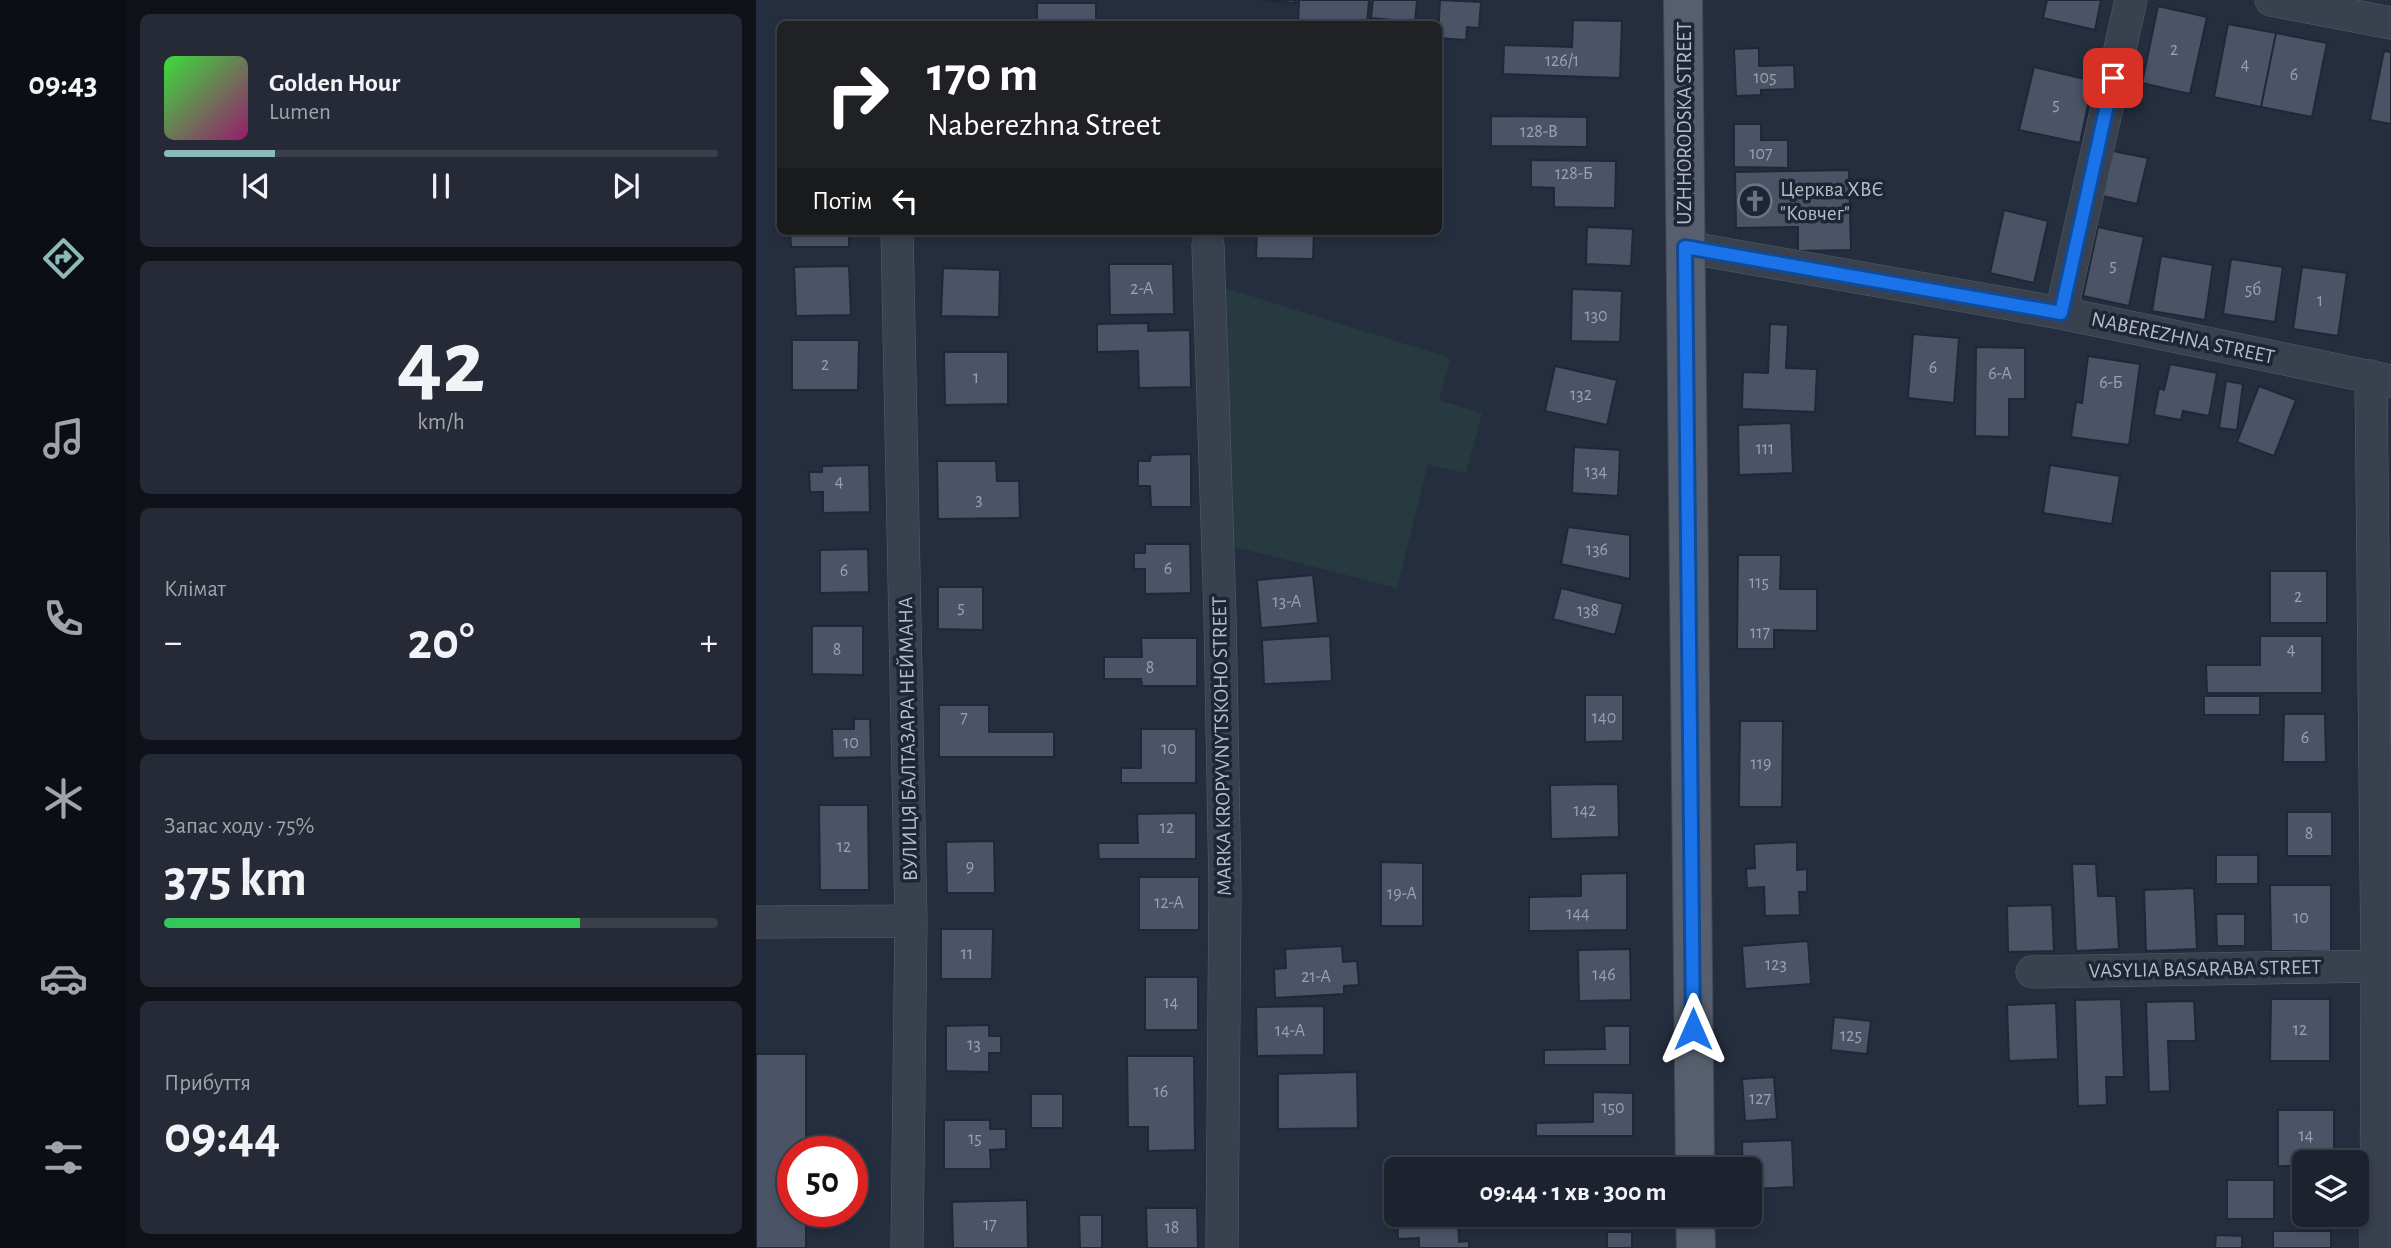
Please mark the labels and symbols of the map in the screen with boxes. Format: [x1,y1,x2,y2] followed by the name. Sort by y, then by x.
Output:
[1674,21,1695,225] street label: UZHHORODSKA STREET
[2170,41,2178,59] house number: 2
[2083,48,2143,108] pin
[1545,52,1579,70] house number: 126/1
[2241,56,2250,74] house number: 4
[2290,66,2298,84] house number: 6
[1753,69,1777,87] house number: 105
[2052,96,2060,114] house number: 5
[1520,123,1558,141] house number: 128-В
[1749,145,1773,163] house number: 107
[1555,165,1593,183] house number: 128-Б
[1780,179,1884,224] place label: Церква ХВЄ "Ковчег"
[1736,182,1774,220] church icon: Церква ХВЄ "Ковчег"
[2109,257,2117,275] house number: 5
[1130,280,1154,298] house number: 2-А
[2245,280,2261,299] house number: 5б
[2317,292,2323,310] house number: 1
[1584,307,1608,325] house number: 130
[2089,308,2277,368] street label: NABEREZHNA STREET
[821,356,829,374] house number: 2
[1929,359,1937,377] house number: 6
[1988,365,2012,383] house number: 6-А
[973,369,979,387] house number: 1
[2099,374,2123,392] house number: 6-Б
[1570,386,1592,404] house number: 132
[1756,440,1774,458] house number: 111
[1585,463,1607,481] house number: 134
[835,473,844,491] house number: 4
[975,491,983,509] house number: 3
[1586,541,1608,559] house number: 136
[1164,560,1172,578] house number: 6
[840,562,848,580] house number: 6
[1749,574,1769,592] house number: 115
[2294,588,2302,606] house number: 2
[1273,593,1302,611] house number: 13-А
[894,596,921,882] street label: ВУЛИЦЯ БАЛТАЗАРА НЕЙМАНА
[1209,596,1235,896] street label: MARKA KROPYVNYTSKOHO STREET
[957,599,965,617] house number: 5
[1577,602,1599,620] house number: 138
[1750,624,1770,642] house number: 117
[833,641,841,659] house number: 8
[2287,641,2296,659] house number: 4
[1146,659,1154,677] house number: 8
[960,709,968,727] house number: 7
[1592,709,1616,727] house number: 140
[2301,729,2309,747] house number: 6
[843,734,859,752] house number: 10
[1161,740,1177,758] house number: 10
[1751,755,1771,773] house number: 119
[1573,802,1597,820] house number: 142
[1160,819,1174,837] house number: 12
[2305,825,2313,843] house number: 8
[837,838,851,856] house number: 12
[966,858,974,876] house number: 9
[1387,885,1417,903] house number: 19-А
[1154,894,1184,912] house number: 12-А
[1566,905,1590,923] house number: 144
[2293,909,2309,927] house number: 10
[961,945,973,963] house number: 11
[1765,956,1787,974] house number: 123
[2088,956,2322,982] street label: VASYLIA BASARABA STREET
[1592,966,1616,984] house number: 146
[1301,968,1331,986] house number: 21-А
[1656,992,1730,1066] position arrow
[1164,994,1179,1012] house number: 14
[2293,1021,2307,1039] house number: 12
[1275,1022,1305,1040] house number: 14-А
[1840,1027,1862,1045] house number: 125
[967,1036,981,1054] house number: 13
[1154,1083,1168,1101] house number: 16
[1749,1090,1771,1108] house number: 127
[1601,1099,1625,1117] house number: 150
[2299,1127,2314,1145] house number: 14
[968,1130,982,1148] house number: 15
[777,1136,868,1227] speed limit sign: 50
[983,1216,997,1234] house number: 17
[1165,1219,1179,1237] house number: 18

